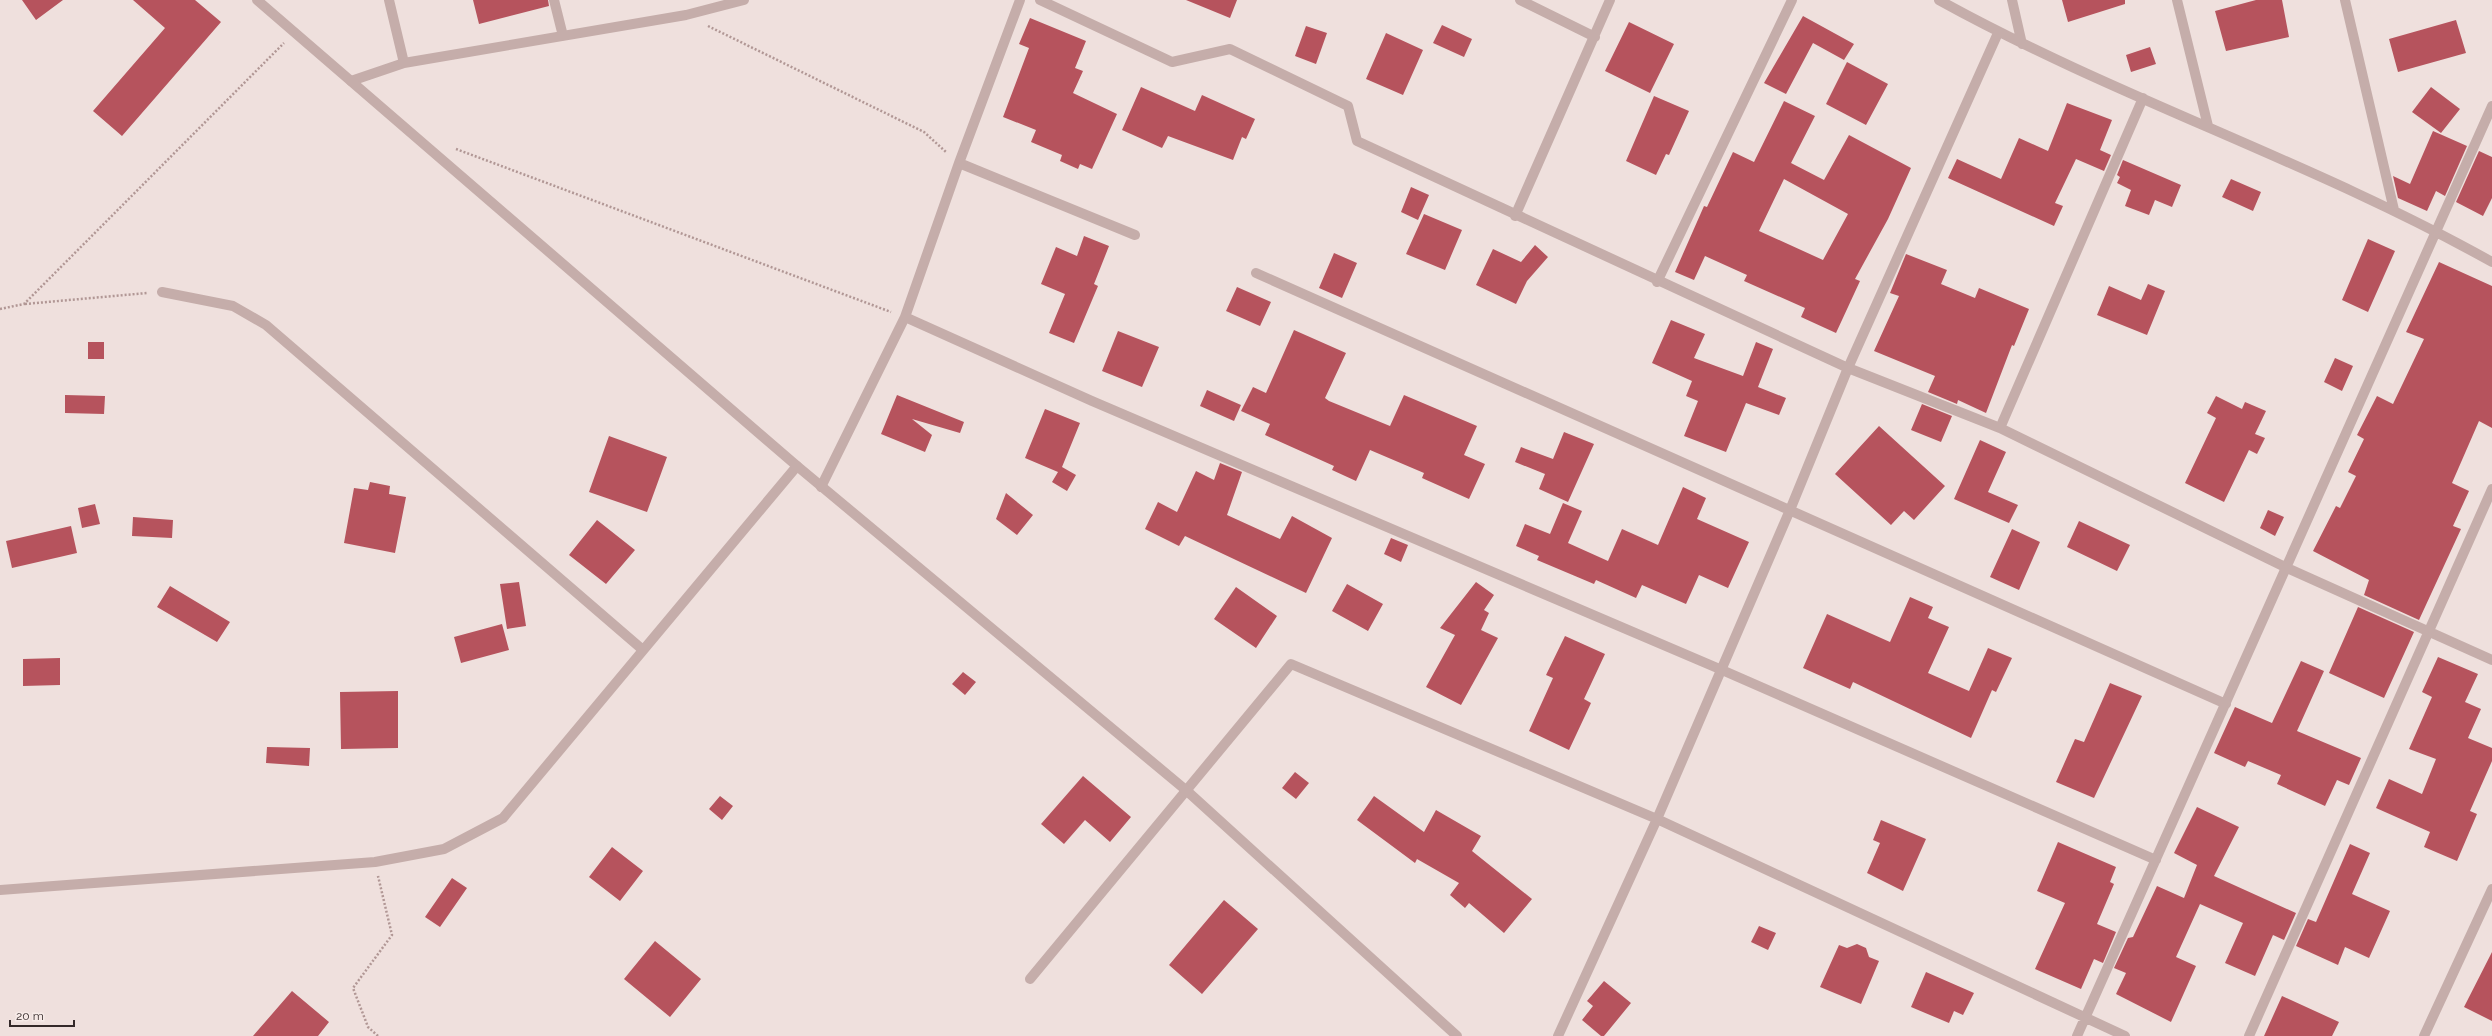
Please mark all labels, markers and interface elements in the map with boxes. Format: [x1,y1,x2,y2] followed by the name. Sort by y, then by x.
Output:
[10,1002,74,1028] scale bar
[16,1009,44,1023] text: 20 m

